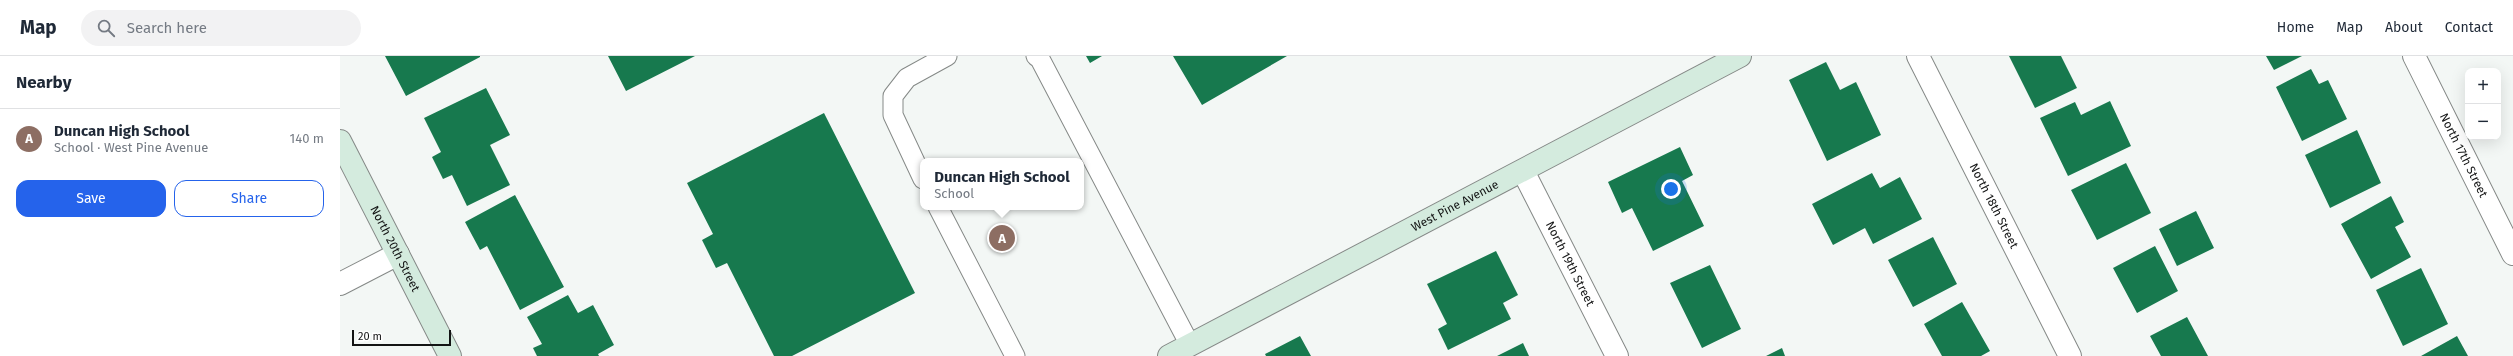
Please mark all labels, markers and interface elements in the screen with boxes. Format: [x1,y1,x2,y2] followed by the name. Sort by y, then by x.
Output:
[81,10,361,46] search box
[20,16,57,39] text: Map
[95,17,117,39] icon: search
[127,19,207,37] text: Search here
[2277,19,2314,36] text: Home
[2336,19,2363,36] text: Map
[2385,19,2423,36] text: About
[2445,19,2493,36] text: Contact
[2465,68,2501,140] map controls
[2465,68,2501,104] button: +
[16,72,71,93] text: Nearby
[2465,104,2501,140] button: −
[2437,111,2491,200] street label: North 17th Street
[54,122,190,140] text: Duncan High School
[25,131,33,146] text: A
[290,131,324,146] text: 140 m
[54,140,208,155] text: School · West Pine Avenue
[920,158,1084,210] popup
[1967,161,2022,251] street label: North 18th Street
[934,168,1070,186] text: Duncan High School
[1409,177,1501,234] street label: West Pine Avenue
[1661,179,1681,199] your location
[16,180,166,217] button: Save
[174,180,324,217] button: Share
[934,186,974,201] text: School
[367,204,423,294] street label: North 20th Street
[1543,219,1598,309] street label: North 19th Street
[989,223,1015,253] pin: A
[352,328,451,347] scale bar
[358,330,382,343] text: 20 m

